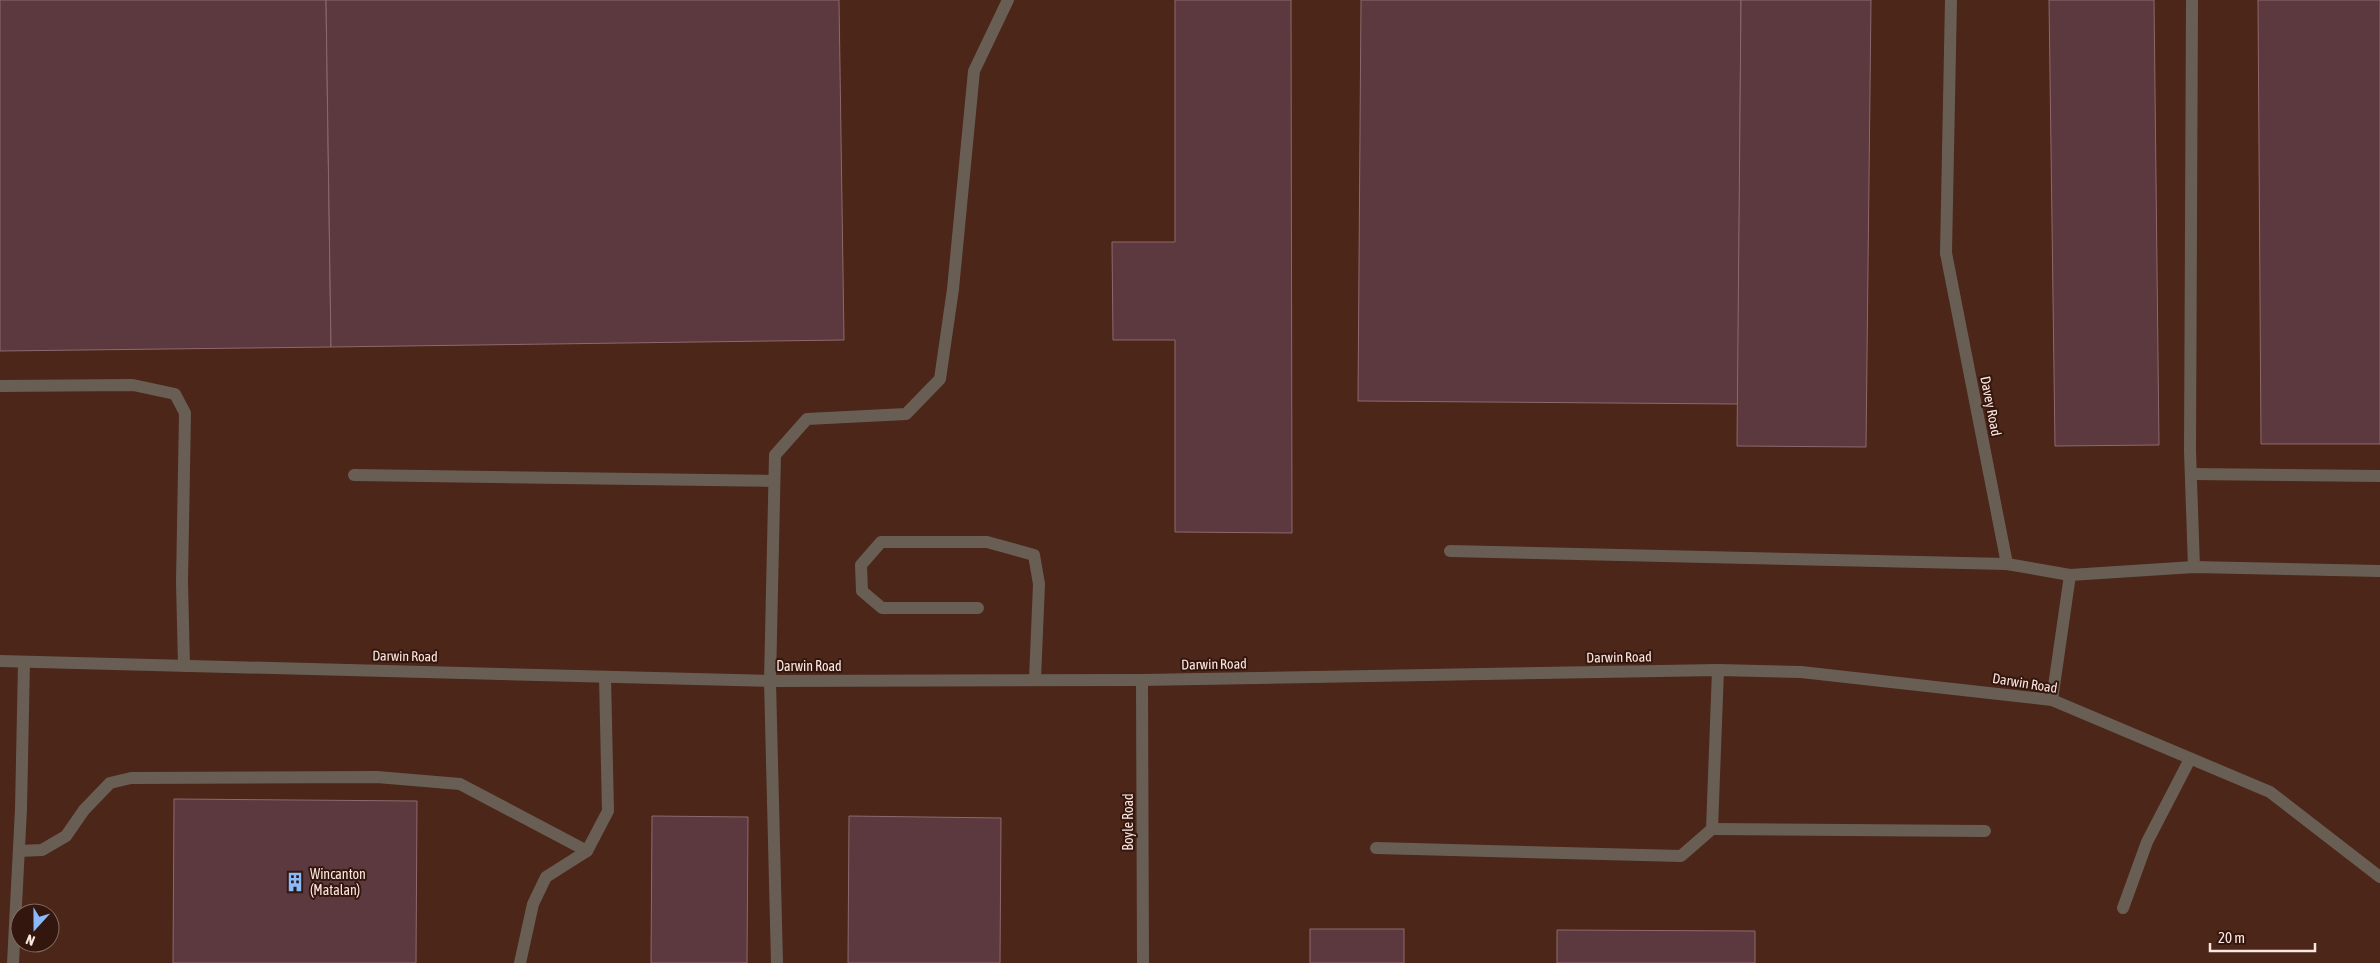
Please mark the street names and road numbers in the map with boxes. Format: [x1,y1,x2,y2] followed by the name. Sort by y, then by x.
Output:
[1977,375,2005,437] street label: Davey Road
[372,647,438,665] street label: Darwin Road
[1586,648,1652,666] street label: Darwin Road
[1181,655,1247,673] street label: Darwin Road
[776,658,842,674] street label: Darwin Road
[1991,670,2059,696] street label: Darwin Road
[1120,793,1136,851] street label: Boyle Road

